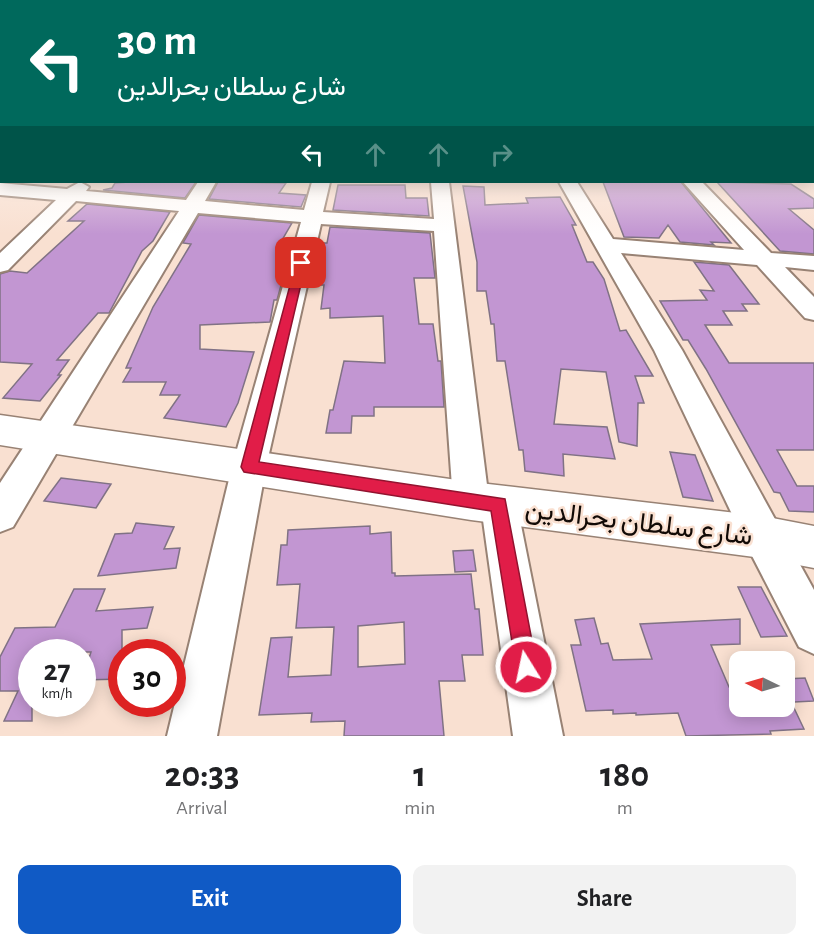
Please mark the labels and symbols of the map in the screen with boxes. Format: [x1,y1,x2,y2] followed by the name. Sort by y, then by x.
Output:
[275,237,326,288] pin
[523,495,754,554] street label: شارع سلطان بحرالدين
[494,635,558,699] position arrow
[108,639,186,717] speed limit sign: 30
[729,651,795,717] north arrow

